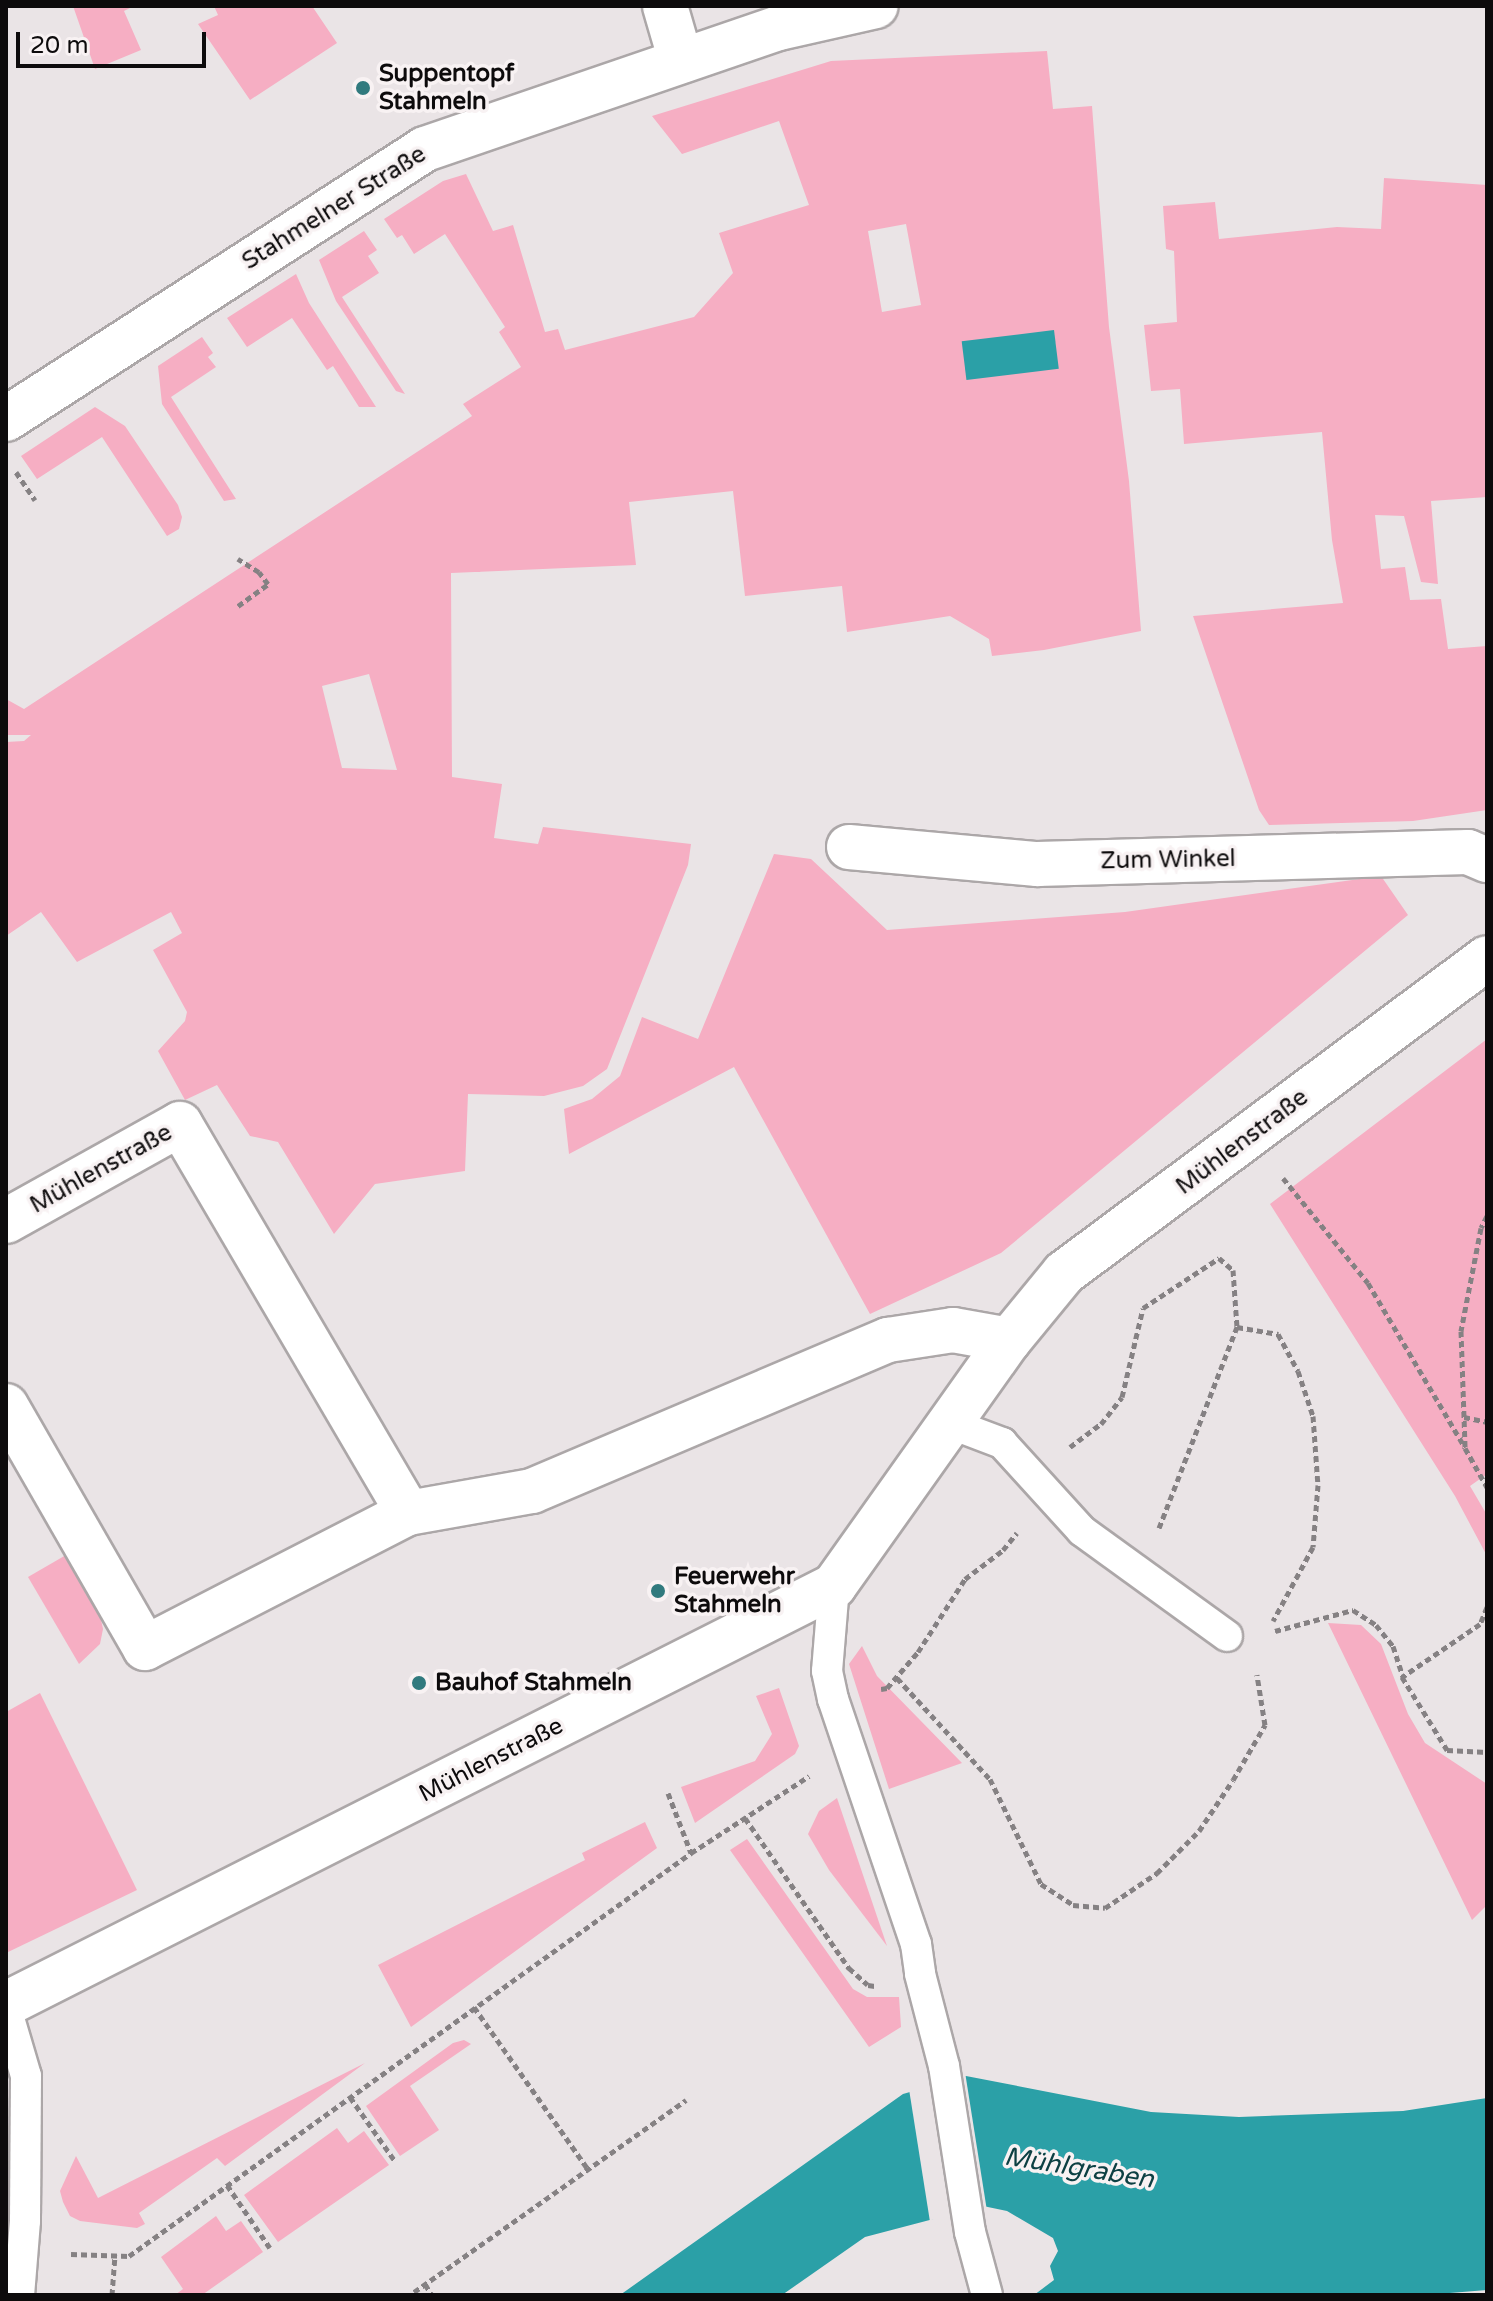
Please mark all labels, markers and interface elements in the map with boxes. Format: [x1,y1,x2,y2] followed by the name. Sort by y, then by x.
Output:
[20,16,210,66] scale bar
[30,31,88,60] text: 20 m
[379,60,514,116] place label: Suppentopf Stahmeln
[354,79,372,97] marker: Suppentopf Stahmeln
[237,140,431,276] street label: Stahmelner Straße
[1100,844,1236,876] street label: Zum Winkel
[1170,1083,1314,1201] street label: Mühlenstraße
[25,1118,177,1220] street label: Mühlenstraße
[674,1563,795,1619] place label: Feuerwehr Stahmeln
[649,1582,667,1600] marker: Feuerwehr Stahmeln
[435,1669,632,1697] place label: Bauhof Stahmeln
[410,1674,428,1692] marker: Bauhof Stahmeln
[414,1711,568,1809] street label: Mühlenstraße
[1002,2141,1156,2195] water label: Mühlgraben

